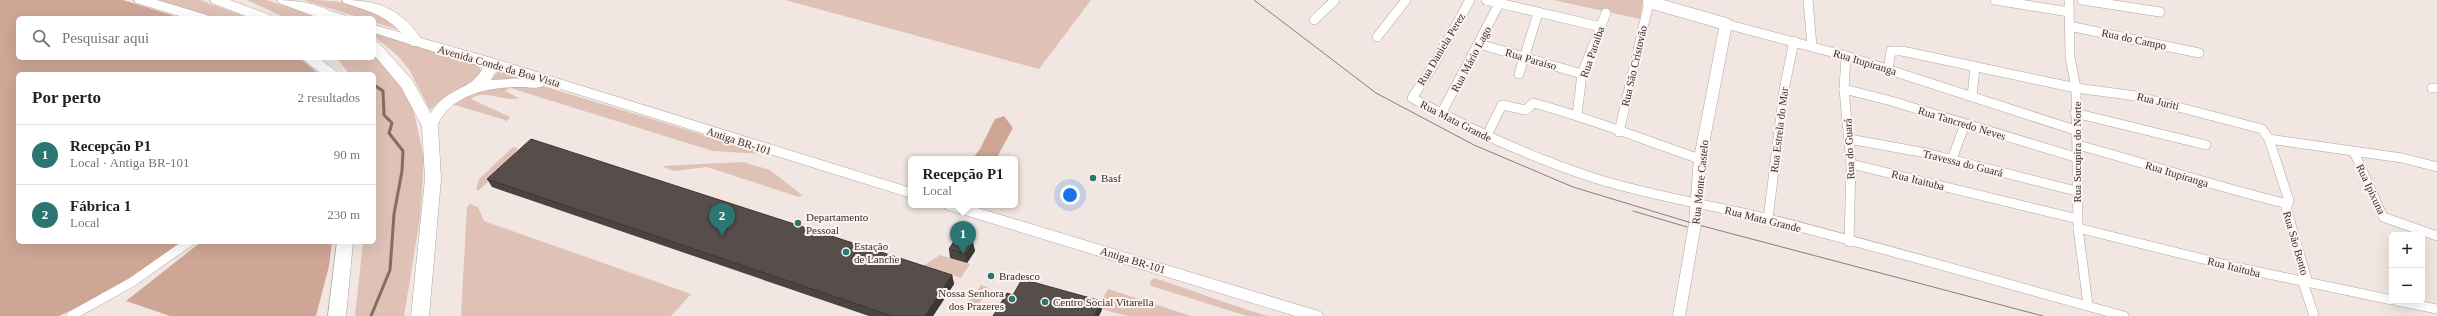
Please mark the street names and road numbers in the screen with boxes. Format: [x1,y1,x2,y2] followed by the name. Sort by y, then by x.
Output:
[1415,11,1467,87] street label: Rua Daniela Perez
[1449,24,1494,94] street label: Rua Mário Lago
[1619,24,1649,108] street label: Rua São Cristovão
[1578,25,1606,79] street label: Rua Paraiba
[2100,26,2168,52] street label: Rua do Campo
[436,43,562,89] street label: Avenida Conde da Boa Vista
[1504,46,1559,72] street label: Rua Paraiso
[1832,47,1898,77] street label: Rua Itupiranga
[1768,86,1790,173] street label: Rua Estrela do Mar
[2136,90,2180,112] street label: Rua Juriti
[1418,98,1494,144] street label: Rua Mata Grande
[2071,101,2083,203] street label: Rua Sucupira do Norte
[1917,104,2007,142] street label: Rua Tancredo Neves
[1841,118,1857,180] street label: Rua do Guará
[705,125,773,157] street label: Antiga BR-101
[1690,139,1710,225] street label: Rua Monte Castelo
[1922,147,2004,179] street label: Travessa do Guará
[2144,159,2210,189] street label: Rua Itupiranga
[2354,162,2388,216] street label: Rua Ipixuna
[1890,168,1946,192] street label: Rua Itaituba
[1724,204,1802,234] street label: Rua Mata Grande
[2281,210,2311,277] street label: Rua São Bento
[1099,244,1167,276] street label: Antiga BR-101
[2206,255,2262,279] street label: Rua Itaituba

